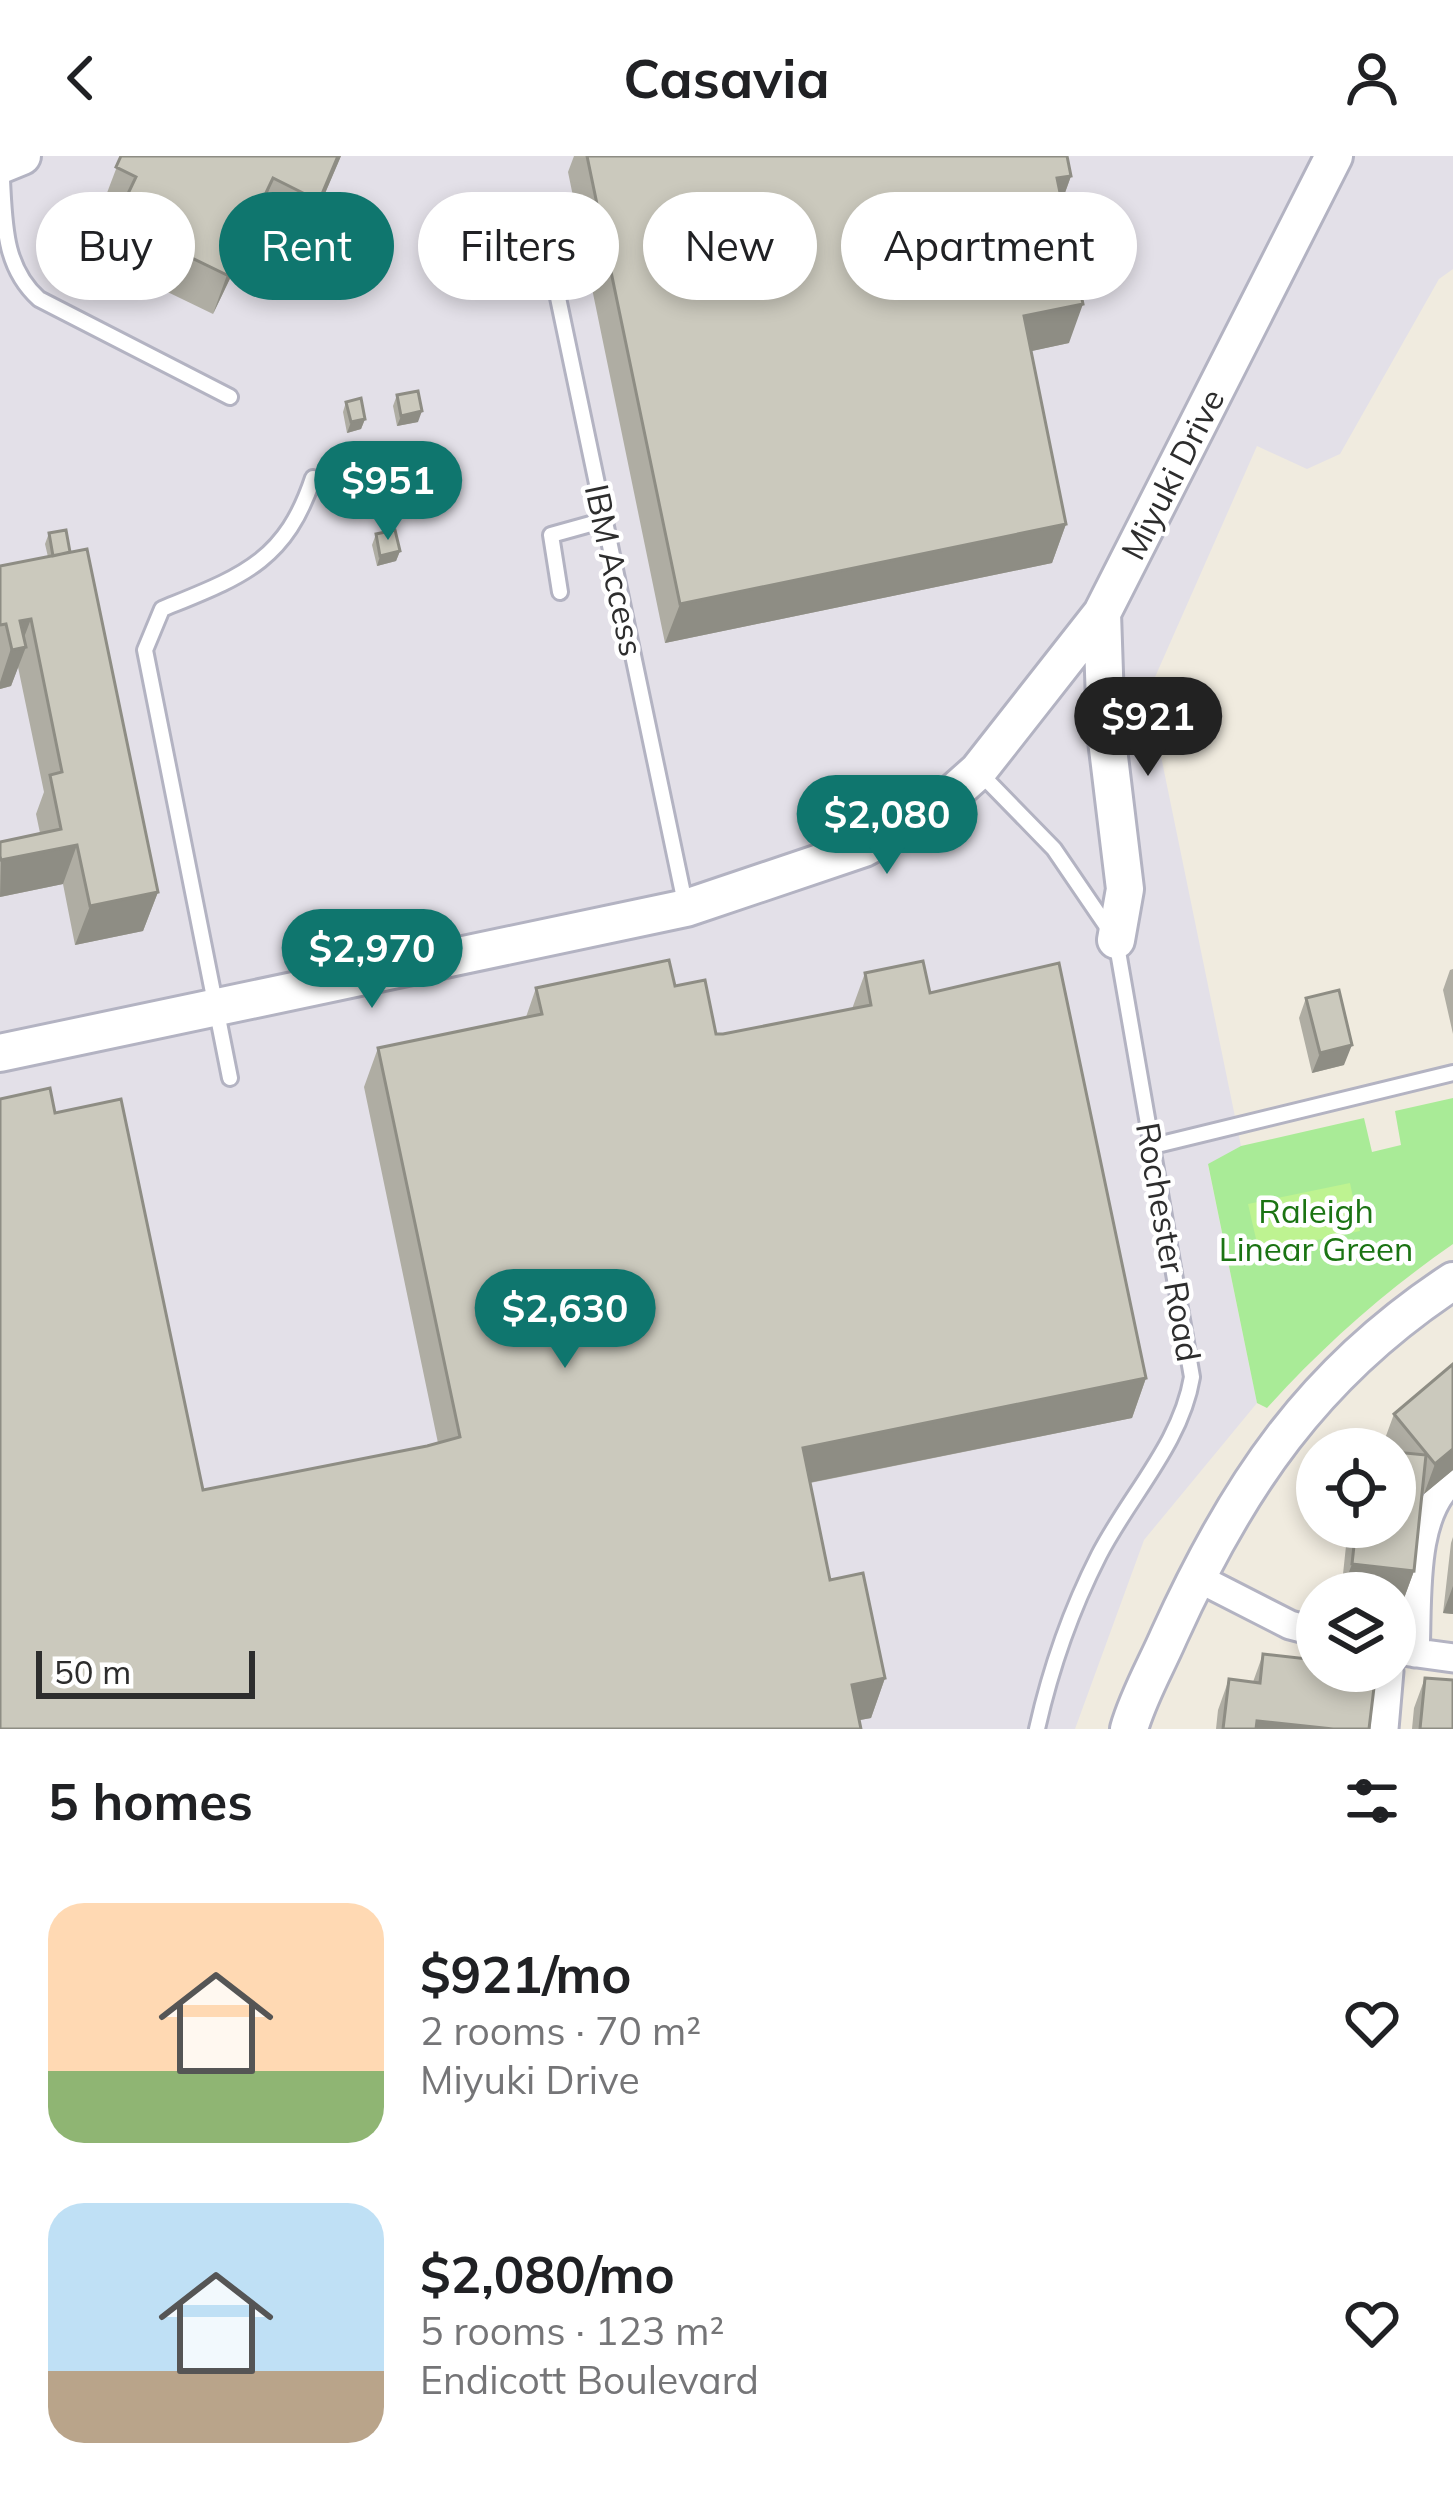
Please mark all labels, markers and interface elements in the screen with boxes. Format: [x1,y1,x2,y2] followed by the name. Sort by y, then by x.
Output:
[623,44,830,112] text: Casavia
[48,45,114,111] icon: back
[1339,45,1405,111] icon: person
[36,192,195,300] chip: Buy
[219,192,394,300] chip: Rent
[418,192,619,300] chip: Filters
[643,192,817,300] chip: New
[841,192,1137,300] chip: Apartment
[1112,382,1232,566] street label: Miyuki Drive
[317,441,459,543] pin: $951
[341,455,435,504] text: $951
[577,480,653,660] street label: IBM Access
[1077,677,1219,779] pin: $921
[1101,691,1195,740] text: $921
[789,775,985,877] pin: $2,080
[824,789,950,838] text: $2,080
[274,909,470,1011] pin: $2,970
[309,923,435,972] text: $2,970
[1128,1119,1210,1365] street label: Rochester Road
[1219,1190,1413,1269] park label: Raleigh Linear Green
[467,1269,663,1371] pin: $2,630
[502,1283,628,1332] text: $2,630
[1296,1428,1416,1692] map controls
[1296,1428,1416,1548] button: locate
[1296,1572,1416,1692] button: layers
[36,1645,255,1698] scale bar
[54,1651,131,1692] text: 50 m
[1339,1768,1405,1834] icon: filters
[48,1769,253,1833] text: 5 homes
[420,1942,632,2006] text: $921/mo
[144,1951,288,2095] icon: home
[1339,1990,1405,2056] icon: heart
[420,2006,701,2055] text: 2 rooms · 70 m²
[420,2055,640,2104] text: Miyuki Drive
[420,2242,675,2306] text: $2,080/mo
[144,2251,288,2395] icon: home
[1339,2290,1405,2356] icon: heart
[420,2306,724,2355] text: 5 rooms · 123 m²
[420,2355,759,2404] text: Endicott Boulevard

